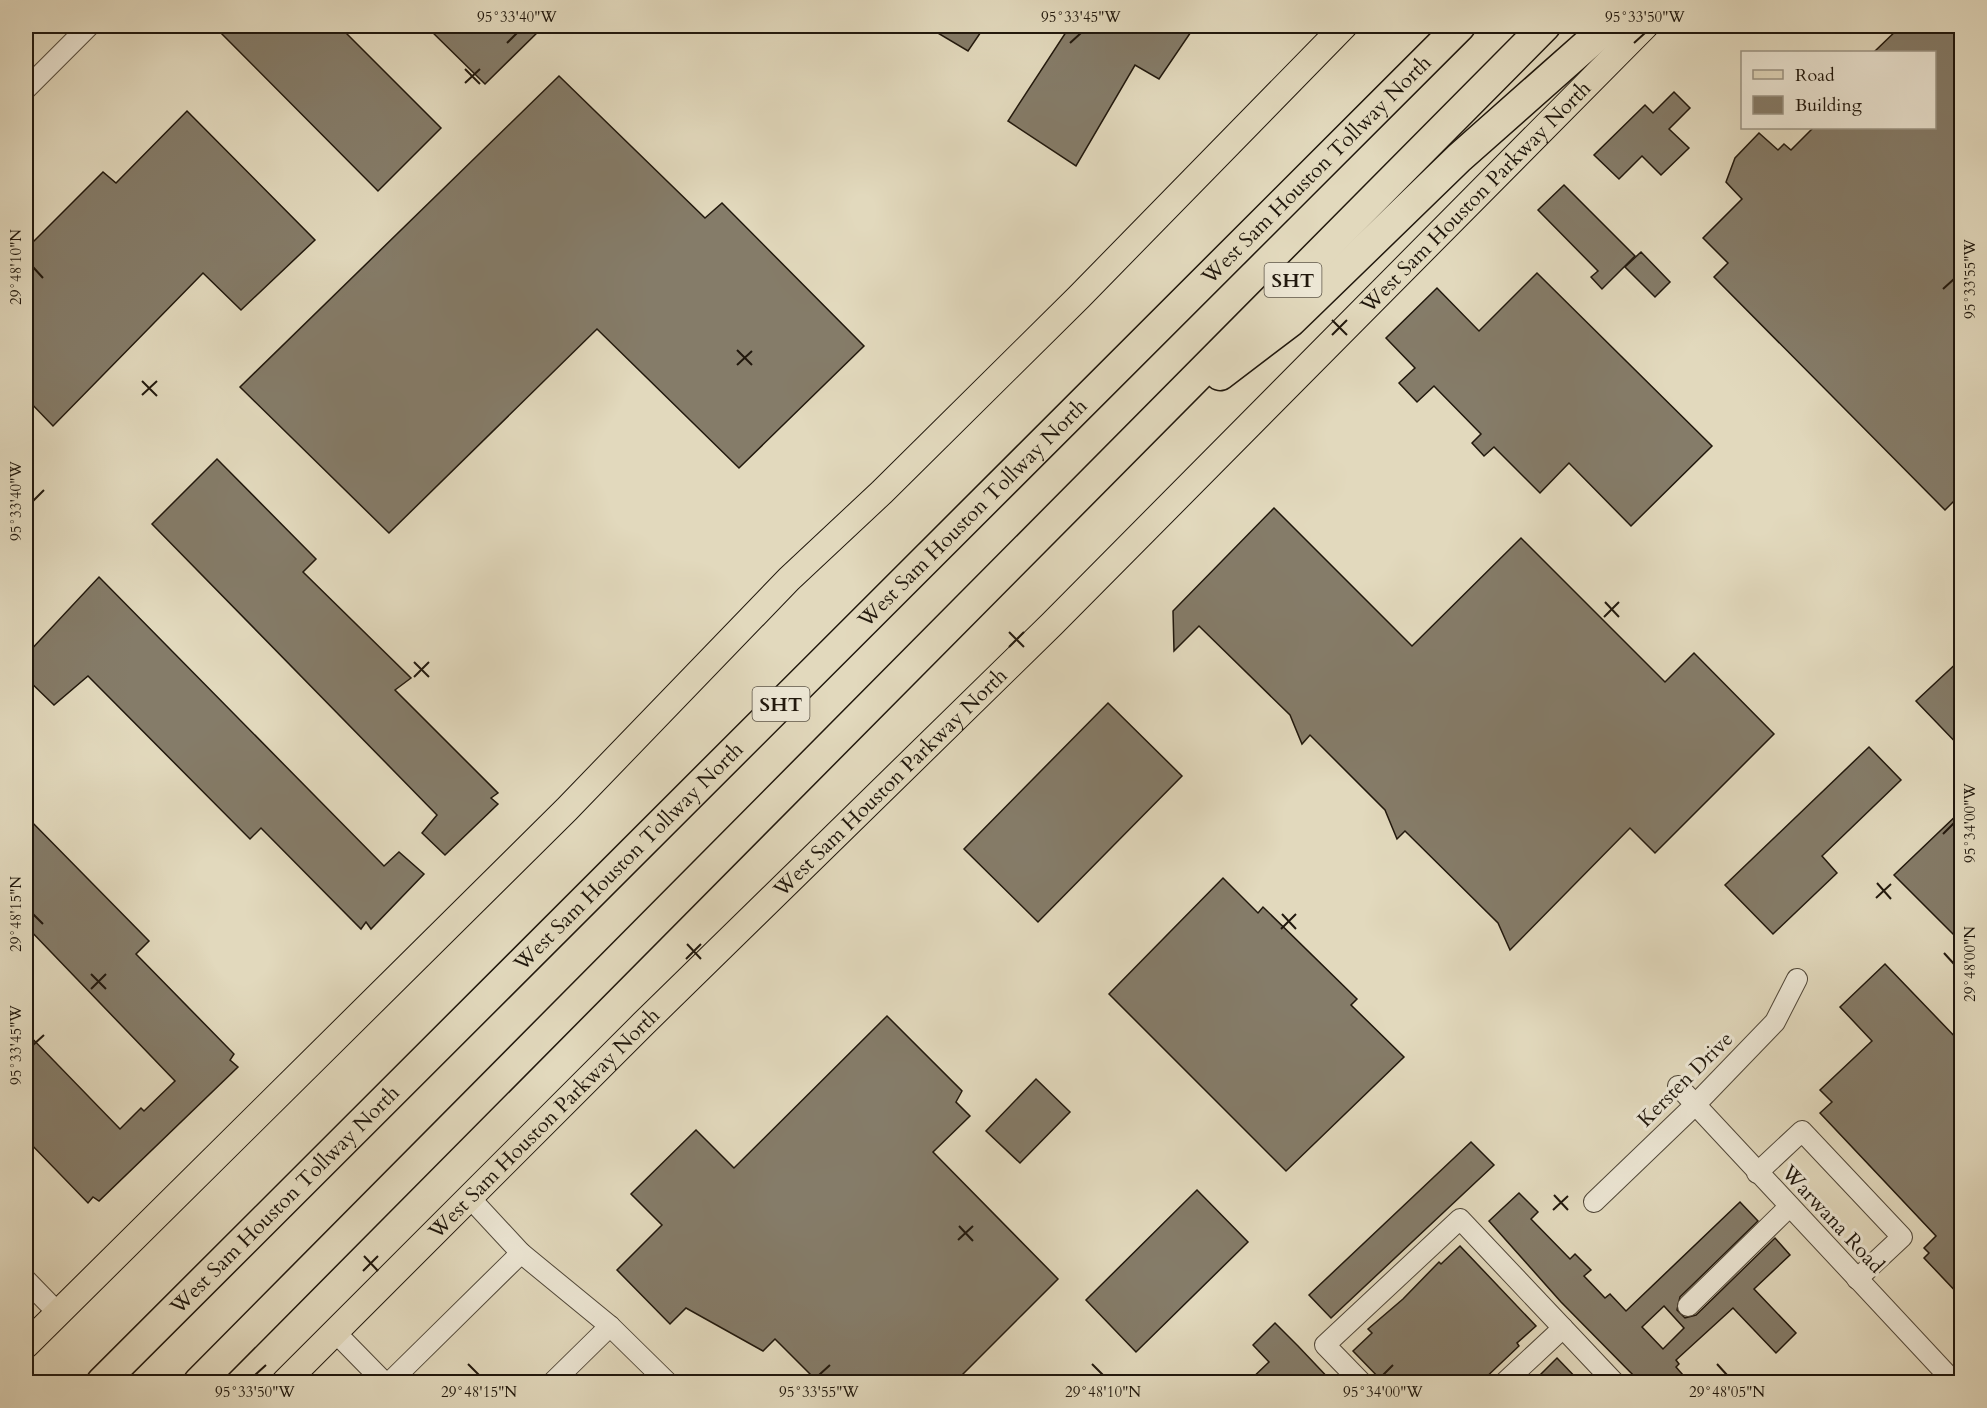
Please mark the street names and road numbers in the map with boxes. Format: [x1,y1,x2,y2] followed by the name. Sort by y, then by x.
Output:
[1195,49,1438,292] street label: West Sam Houston Tollway North
[1354,74,1598,320] street label: West Sam Houston Parkway North
[1264,263,1322,297] road number: SHT
[851,392,1094,635] street label: West Sam Houston Tollway North
[767,661,1014,904] street label: West Sam Houston Parkway North
[752,687,810,721] road number: SHT
[507,735,750,978] street label: West Sam Houston Tollway North
[421,1001,667,1246] street label: West Sam Houston Parkway North
[1631,1025,1740,1134] street label: Kersten Drive
[163,1079,406,1322] street label: West Sam Houston Tollway North
[1774,1158,1891,1280] street label: Warwana Road

